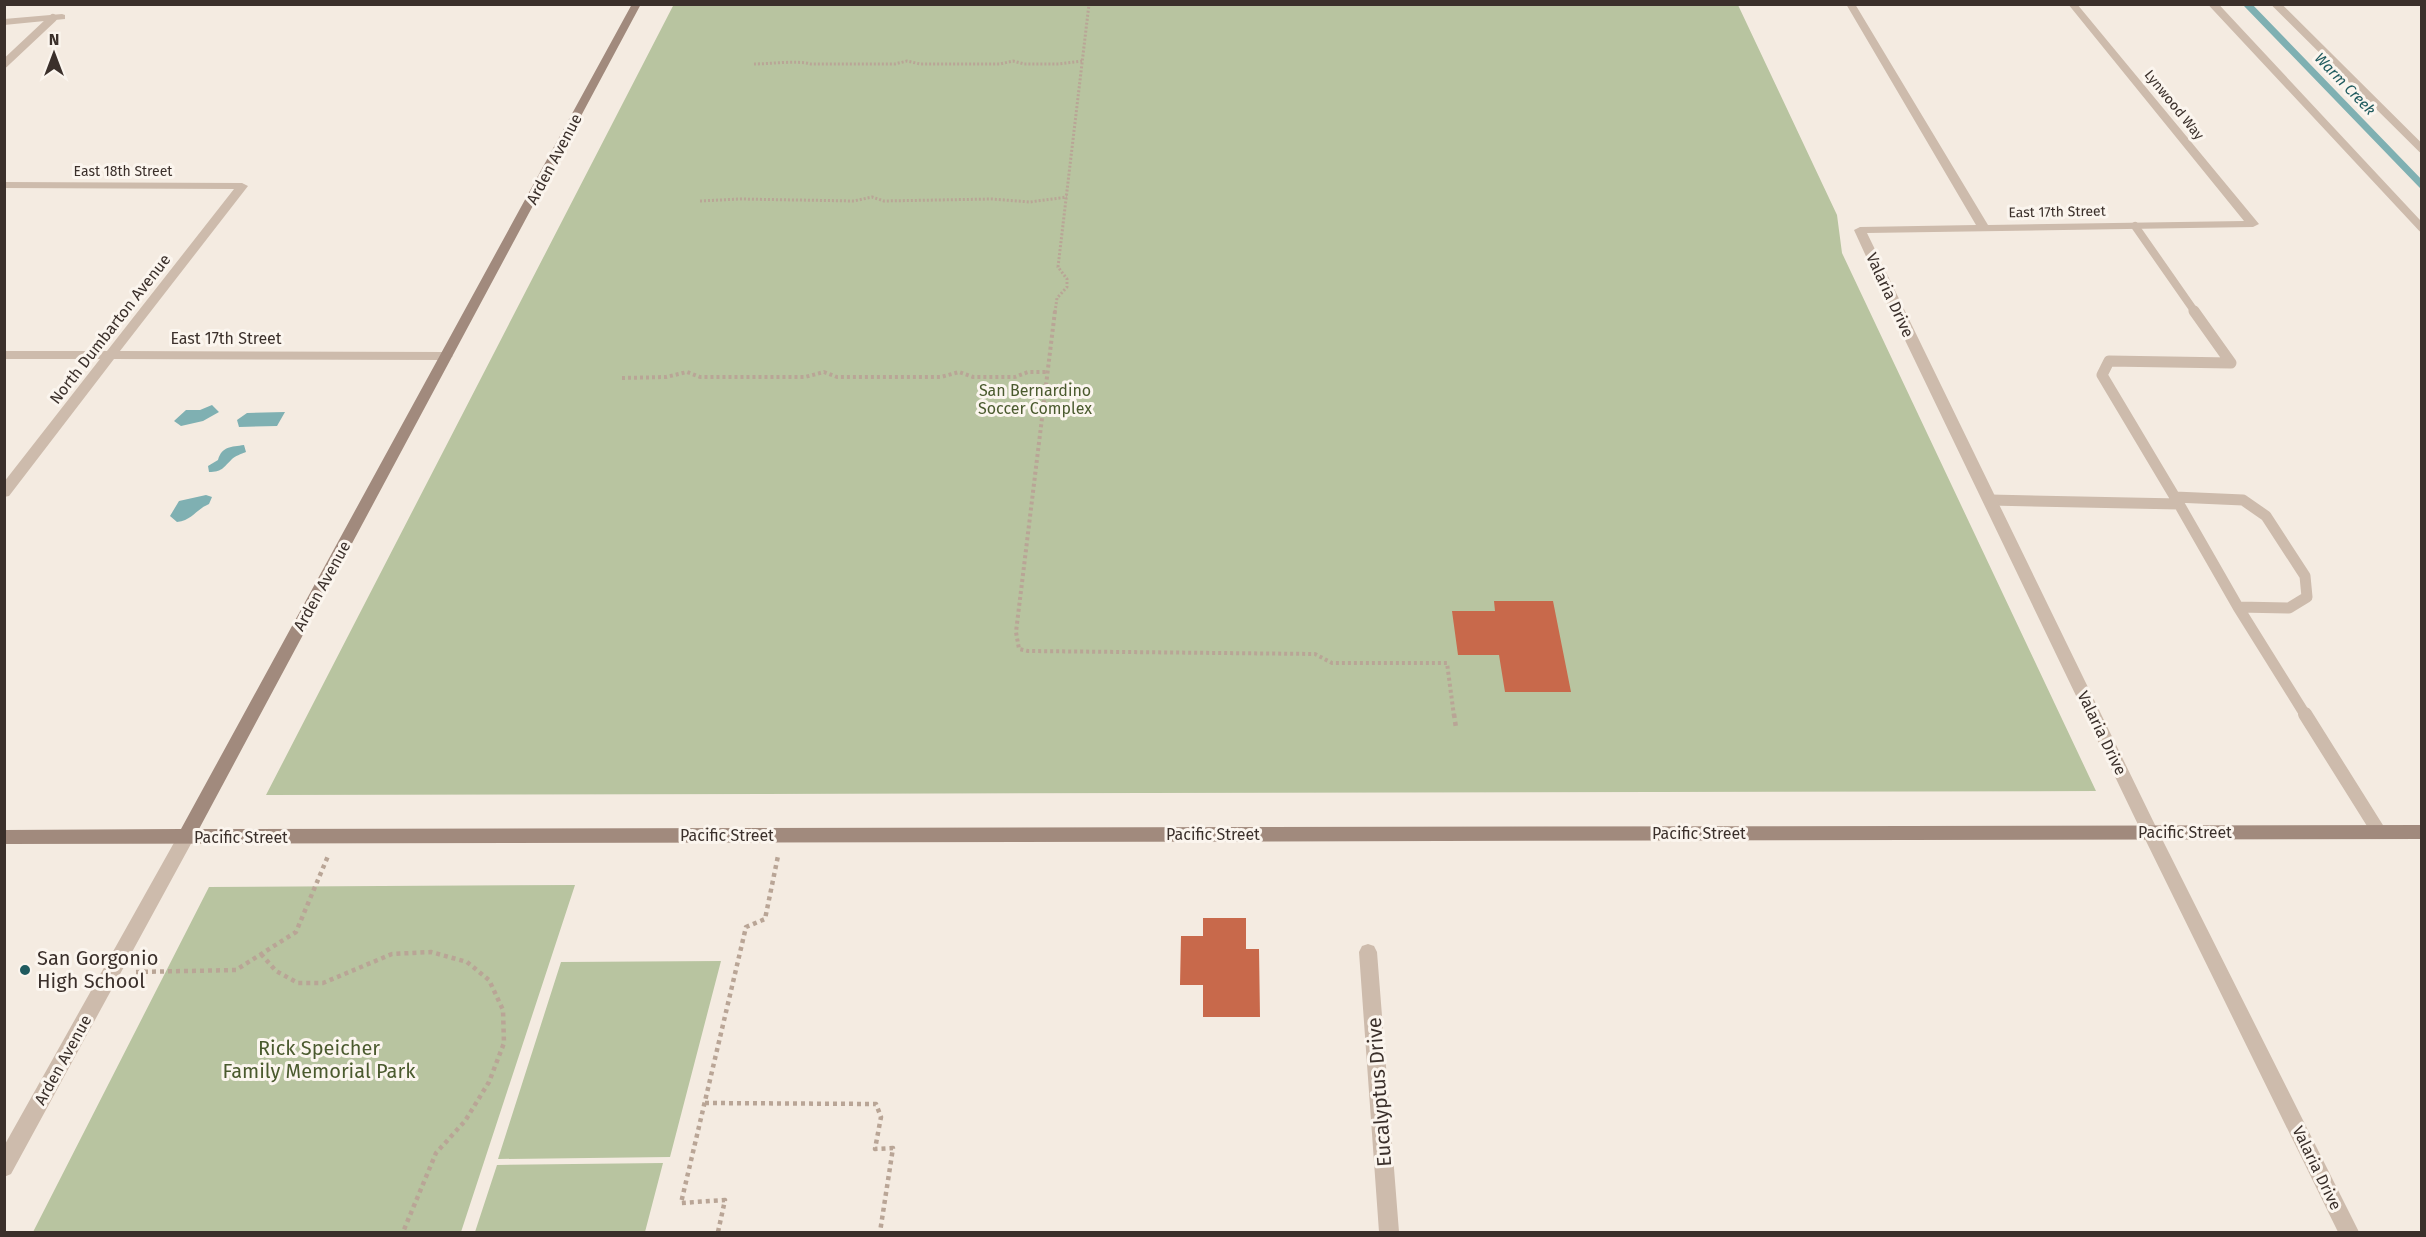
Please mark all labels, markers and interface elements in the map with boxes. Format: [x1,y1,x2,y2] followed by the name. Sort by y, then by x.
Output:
[24,24,84,84] north arrow
[49,30,59,49] text: N
[2311,49,2379,119] water label: Warm Creek
[2141,67,2207,143] street label: Lynwood Way
[522,110,586,208] street label: Arden Avenue
[74,163,173,180] street label: East 18th Street
[2008,203,2107,221] street label: East 17th Street
[46,250,174,408] street label: North Dumbarton Avenue
[1862,250,1918,340] street label: Valaria Drive
[170,329,282,348] street label: East 17th Street
[978,381,1092,418] park label: San Bernardino Soccer Complex
[289,538,355,634] street label: Arden Avenue
[2073,688,2131,778] street label: Valaria Drive
[2138,823,2232,842] street label: Pacific Street
[1652,824,1746,843] street label: Pacific Street
[1166,825,1260,844] street label: Pacific Street
[680,826,774,845] street label: Pacific Street
[194,828,288,847] street label: Pacific Street
[37,946,158,993] place label: San Gorgonio High School
[18,963,32,977] marker: San Gorgonio High School
[30,1012,96,1108] street label: Arden Avenue
[1362,1016,1396,1168] street label: Eucalyptus Drive
[223,1036,416,1083] park label: Rick Speicher Family Memorial Park
[2288,1123,2346,1213] street label: Valaria Drive

